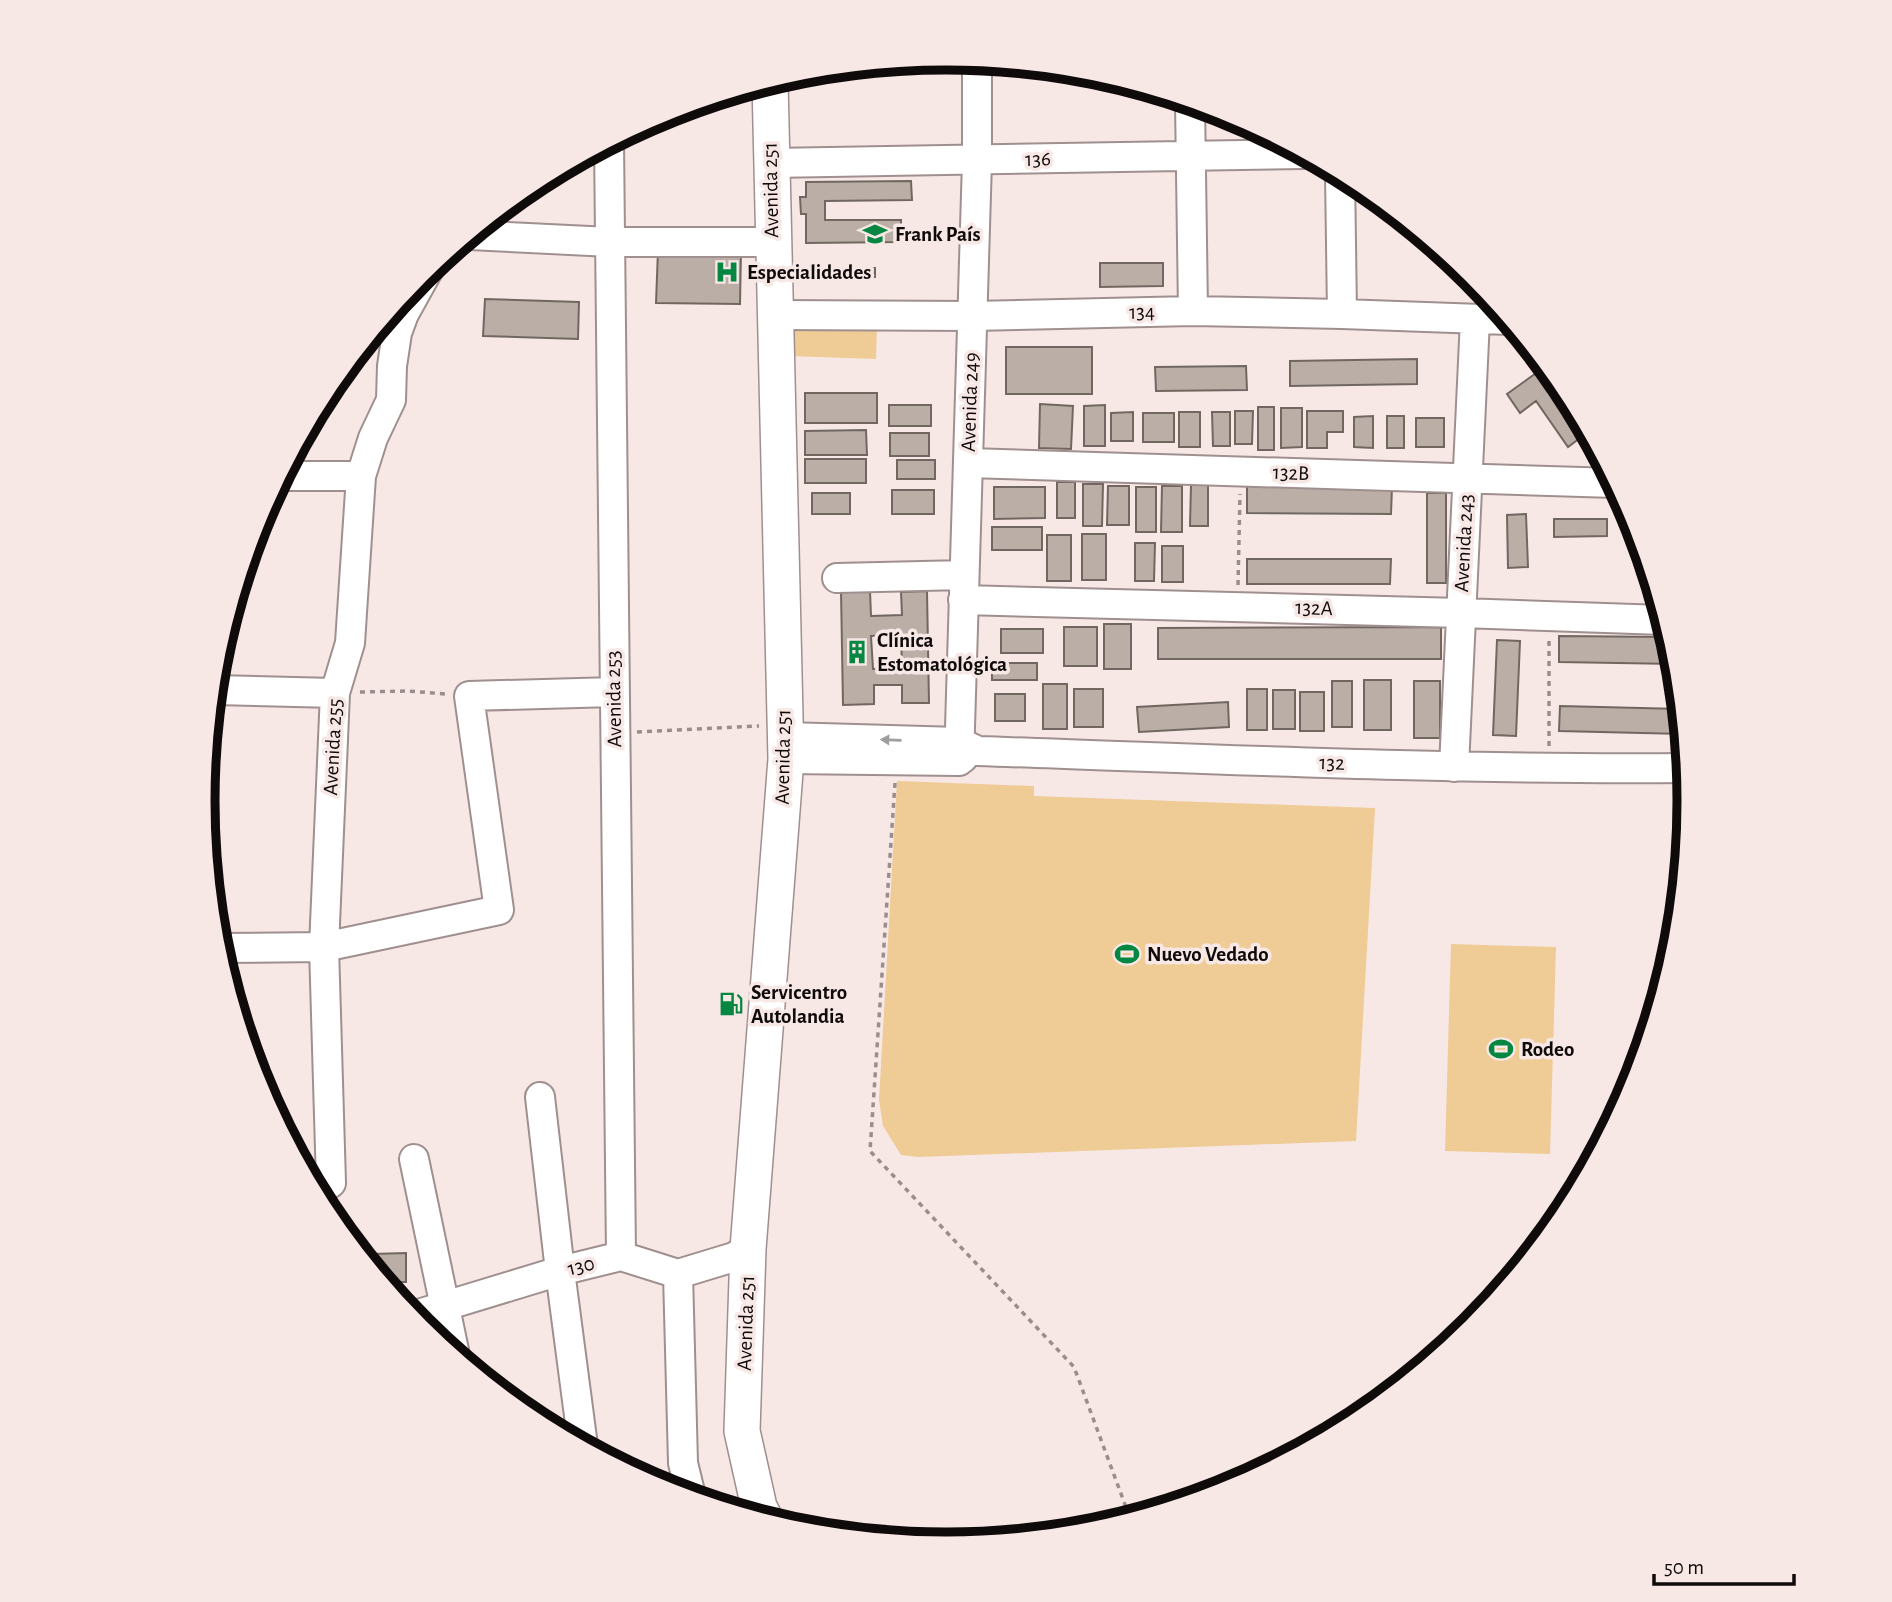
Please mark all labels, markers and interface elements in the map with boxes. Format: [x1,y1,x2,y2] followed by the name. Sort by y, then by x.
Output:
[760,142,782,238] street label: Avenida 251
[1025,148,1051,170] street label: 136
[861,220,889,248] school or university icon: Frank País
[895,224,981,245] place label: Frank País
[713,258,741,286] hospital icon: Especialidades
[747,262,871,283] place label: Especialidades
[1129,301,1155,323] street label: 134
[958,352,982,452] street label: Avenida 249
[1272,462,1310,484] street label: 132B
[1451,493,1477,593] street label: Avenida 243
[1295,597,1333,619] street label: 132A
[877,630,1007,675] place label: Clínica Estomatológica
[843,638,871,666] building icon: Clínica Estomatológica
[603,650,625,748] street label: Avenida 253
[320,698,346,796] street label: Avenida 255
[772,709,794,805] street label: Avenida 251
[880,734,902,745] one-way arrow
[1319,752,1345,774] street label: 132
[1113,940,1141,968] sports icon: Nuevo Vedado
[1147,944,1269,965] place label: Nuevo Vedado
[751,982,847,1027] place label: Servicentro Autolandia
[717,990,745,1018] fuel station icon: Servicentro Autolandia
[1487,1035,1515,1063] sports icon: Rodeo
[1521,1039,1574,1060] place label: Rodeo
[565,1253,597,1279] street label: 130
[734,1275,758,1371] street label: Avenida 251
[1654,1542,1794,1586] scale bar
[1664,1557,1704,1578] text: 50 m

